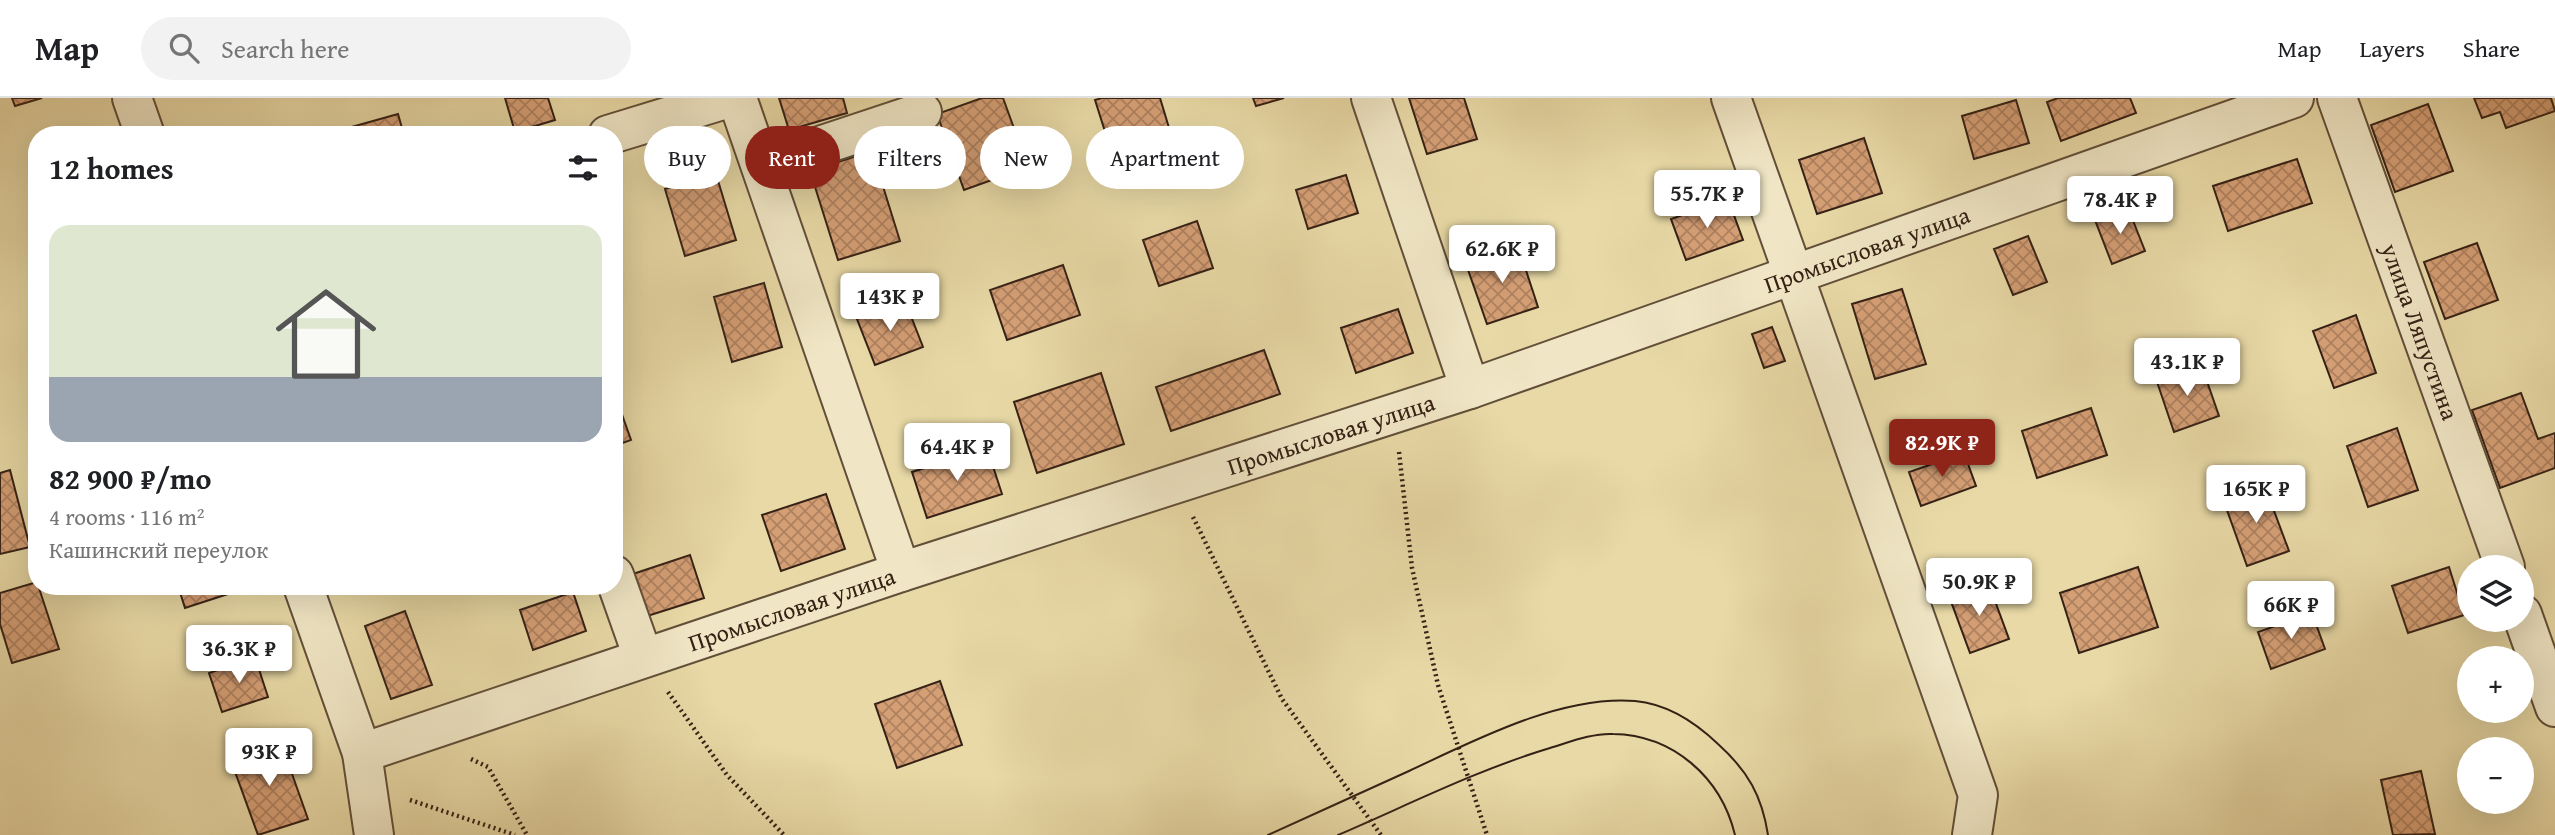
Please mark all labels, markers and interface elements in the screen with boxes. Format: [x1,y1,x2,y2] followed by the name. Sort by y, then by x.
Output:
[141,17,631,80] search box
[35,24,99,72] text: Map
[165,29,203,67] icon: search
[221,29,349,68] text: Search here
[2278,31,2321,66] text: Map
[2359,31,2425,66] text: Layers
[2463,31,2520,66] text: Share
[644,126,731,189] chip: Buy
[745,126,840,189] chip: Rent
[854,126,966,189] chip: Filters
[980,126,1072,189] chip: New
[1086,126,1244,189] chip: Apartment
[49,146,174,190] text: 12 homes
[564,149,602,187] icon: filters
[1642,170,1772,230] pin: 55.7K ₽
[1670,176,1744,209] text: 55.7K ₽
[2055,176,2185,236] pin: 78.4K ₽
[2083,182,2157,215] text: 78.4K ₽
[1759,196,1975,301] street label: Промысловая улица
[1437,226,1567,285] pin: 62.6K ₽
[1465,231,1539,264] text: 62.6K ₽
[2373,237,2469,425] street label: улица Ляпустина
[263,271,389,397] icon: home
[833,274,947,333] pin: 143K ₽
[856,279,924,312] text: 143K ₽
[2122,338,2252,398] pin: 43.1K ₽
[2150,344,2224,377] text: 43.1K ₽
[1222,384,1440,484] street label: Промысловая улица
[1877,420,2007,479] pin: 82.9K ₽
[892,424,1022,483] pin: 64.4K ₽
[1905,425,1979,458] text: 82.9K ₽
[920,429,994,462] text: 64.4K ₽
[49,456,212,500] text: 82 900 ₽/mo
[2199,466,2313,525] pin: 165K ₽
[2222,471,2290,504] text: 165K ₽
[49,500,204,533] text: 4 rooms · 116 m²
[49,533,268,566] text: Кашинский переулок
[2457,555,2534,814] map controls
[2457,555,2534,632] button: layers
[683,558,900,660] street label: Промысловая улица
[1914,559,2044,618] pin: 50.9K ₽
[1942,564,2016,597] text: 50.9K ₽
[2242,582,2340,641] pin: 66K ₽
[2263,587,2319,620] text: 66K ₽
[174,626,304,685] pin: 36.3K ₽
[202,631,276,664] text: 36.3K ₽
[2457,646,2534,723] button: +
[220,728,318,788] pin: 93K ₽
[241,734,297,767] text: 93K ₽
[2457,737,2534,814] button: −

